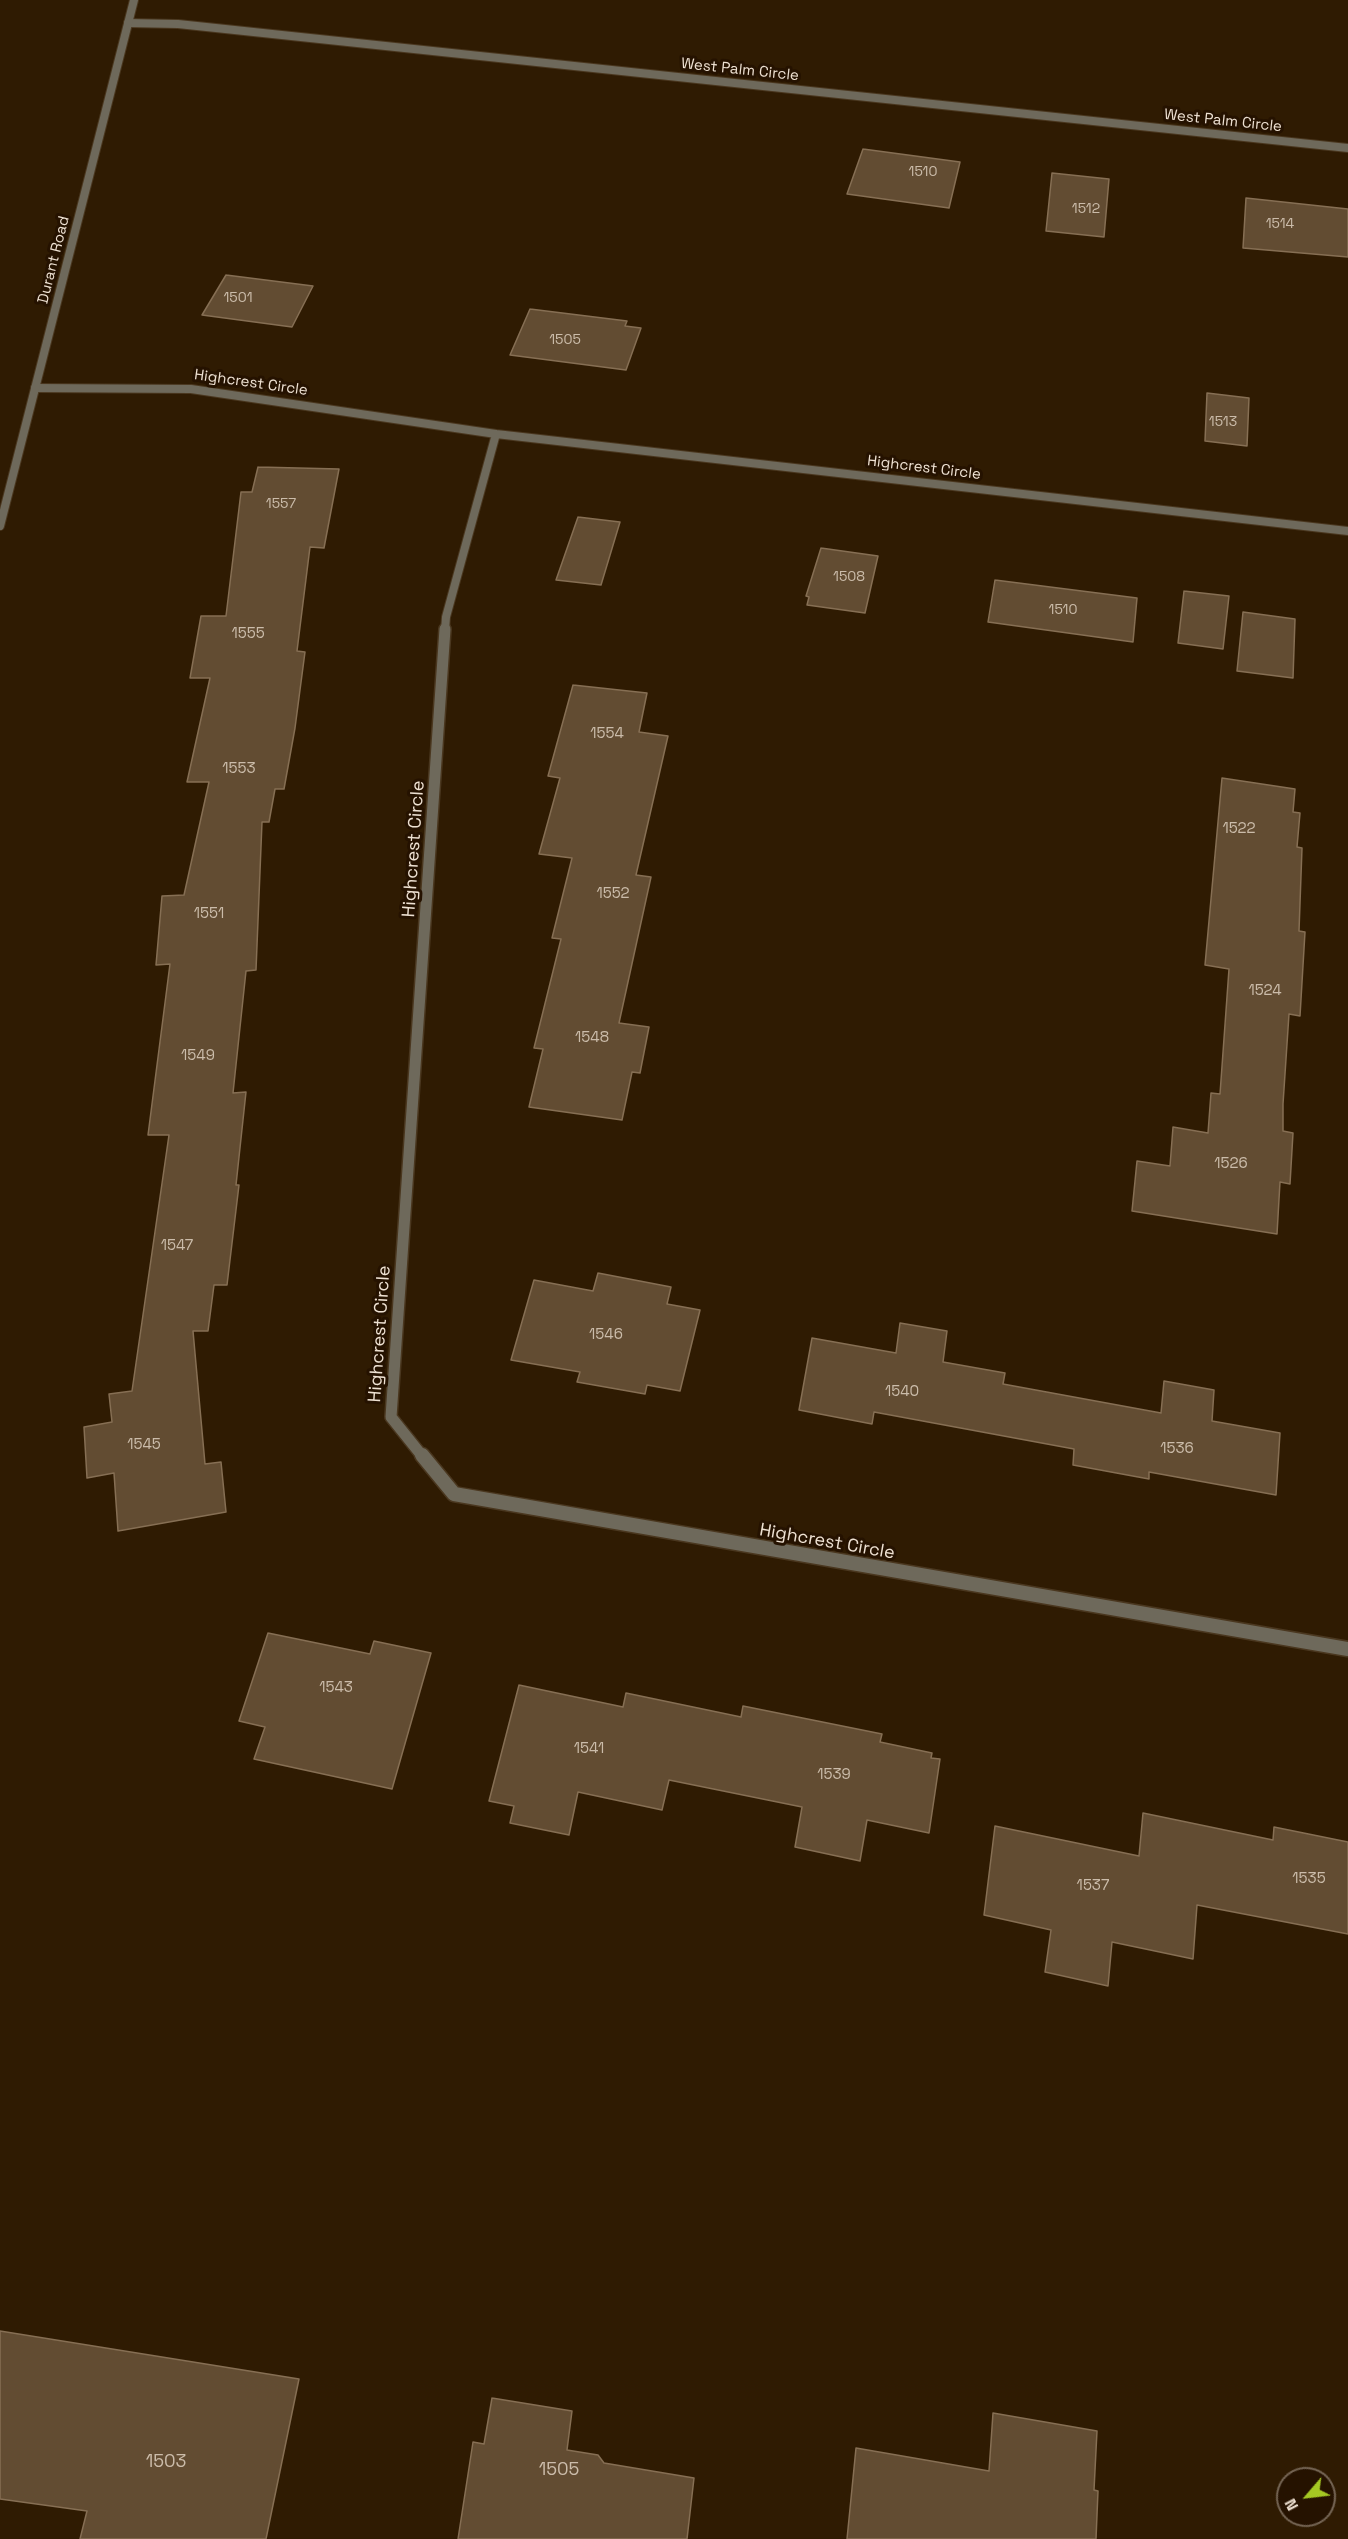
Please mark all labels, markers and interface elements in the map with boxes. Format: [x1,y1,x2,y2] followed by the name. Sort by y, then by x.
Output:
[680,55,800,85] street label: West Palm Circle
[1163,106,1283,136] street label: West Palm Circle
[909,164,937,180] house number: 1510
[1072,201,1100,217] house number: 1512
[34,214,74,306] street label: Durant Road
[1266,216,1294,232] house number: 1514
[223,290,253,306] house number: 1501
[549,332,581,348] house number: 1505
[193,366,309,400] street label: Highcrest Circle
[1209,414,1237,430] house number: 1513
[866,452,982,484] street label: Highcrest Circle
[266,496,296,512] house number: 1557
[833,569,865,585] house number: 1508
[1049,602,1077,618] house number: 1510
[231,625,265,643] house number: 1555
[590,725,624,743] house number: 1554
[222,760,256,778] house number: 1553
[398,780,430,918] street label: Highcrest Circle
[1222,820,1256,838] house number: 1522
[596,885,630,903] house number: 1552
[194,905,224,923] house number: 1551
[1248,982,1282,1000] house number: 1524
[575,1029,609,1047] house number: 1548
[181,1047,215,1065] house number: 1549
[1214,1155,1248,1173] house number: 1526
[161,1237,193,1255] house number: 1547
[364,1265,396,1403] street label: Highcrest Circle
[589,1326,623,1344] house number: 1546
[885,1383,919,1401] house number: 1540
[127,1436,161,1454] house number: 1545
[1160,1440,1194,1458] house number: 1536
[758,1519,896,1565] street label: Highcrest Circle
[319,1679,353,1697] house number: 1543
[574,1740,604,1758] house number: 1541
[817,1766,851,1784] house number: 1539
[1292,1870,1326,1888] house number: 1535
[1077,1877,1109,1895] house number: 1537
[146,2451,186,2473] house number: 1503
[539,2459,579,2481] house number: 1505
[1276,2467,1336,2527] north arrow
[1280,2495,1303,2514] text: N

